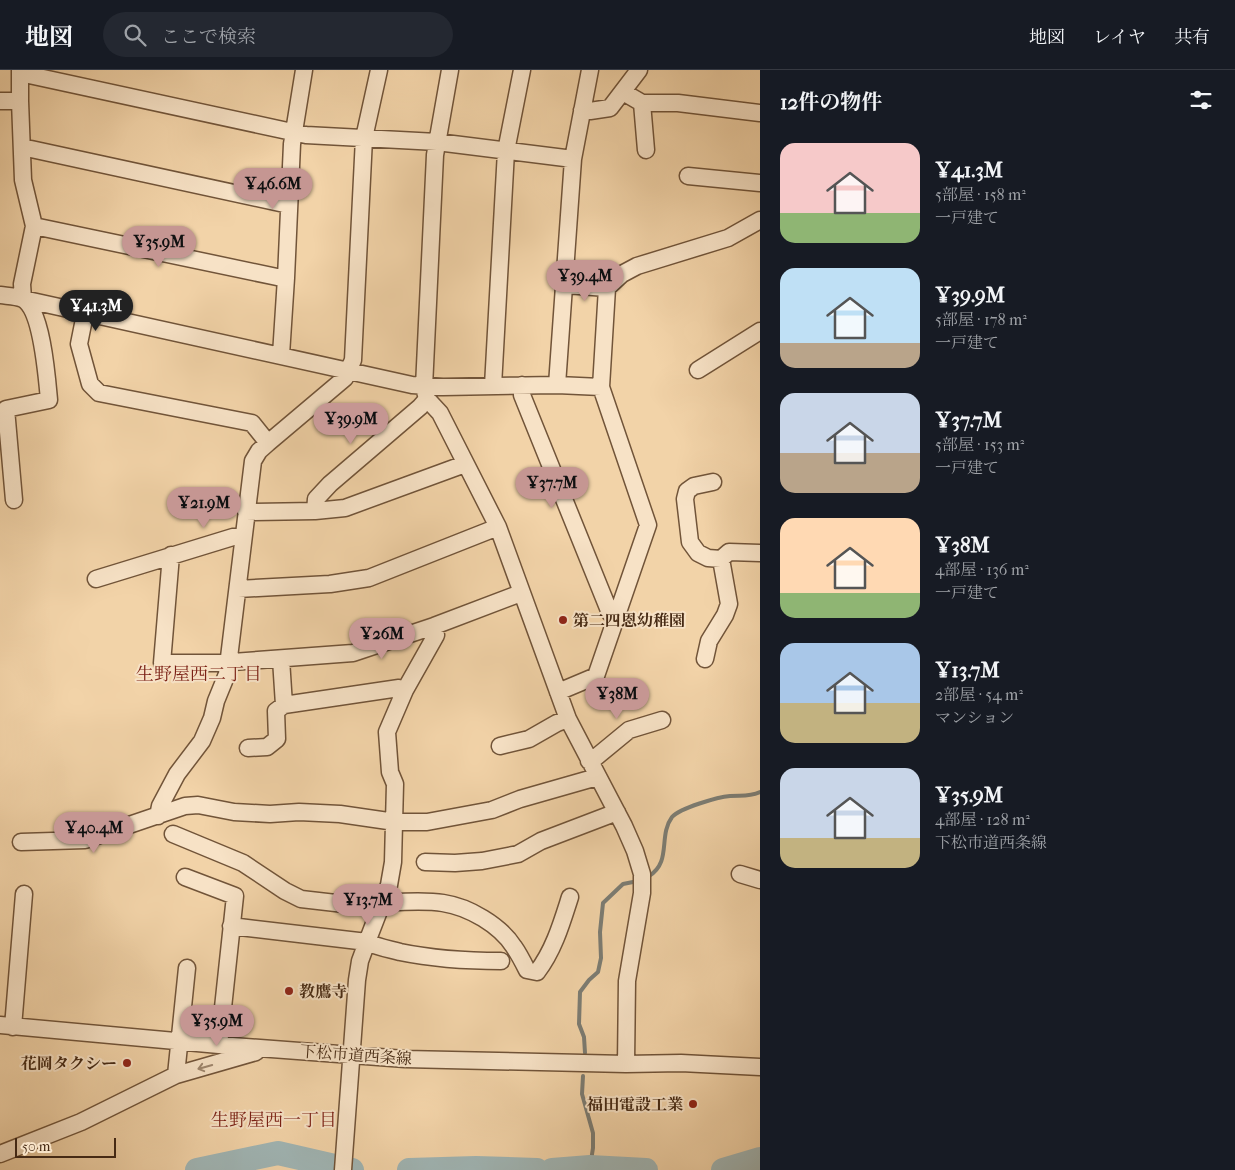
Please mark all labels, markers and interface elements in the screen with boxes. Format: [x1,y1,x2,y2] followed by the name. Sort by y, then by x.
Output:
[103,12,453,57] search box
[121,21,149,49] icon: search
[25,23,73,51] text: 地図
[161,26,256,48] text: ここで検索
[1029,27,1065,48] text: 地図
[1093,27,1146,48] text: レイヤ
[1174,27,1210,48] text: 共有
[1187,86,1215,114] icon: filters
[780,90,882,114] text: 12件の物件
[935,158,1003,182] text: ¥41.3M
[820,163,880,223] icon: home
[232,168,314,210] pin: ¥46.6M
[245,174,301,193] text: ¥46.6M
[935,185,1026,204] text: 5部屋 · 158 m²
[935,208,999,227] text: 一戸建て
[118,226,200,268] pin: ¥35.9M
[133,232,185,251] text: ¥35.9M
[544,260,626,302] pin: ¥39.4M
[558,266,612,285] text: ¥39.4M
[935,283,1005,307] text: ¥39.9M
[820,288,880,348] icon: home
[55,290,137,332] pin: ¥41.3M
[70,296,122,315] text: ¥41.3M
[935,310,1027,329] text: 5部屋 · 178 m²
[935,333,999,352] text: 一戸建て
[310,402,392,445] pin: ¥39.9M
[935,408,1002,432] text: ¥37.7M
[324,409,378,428] text: ¥39.9M
[820,413,880,473] icon: home
[935,435,1024,454] text: 5部屋 · 153 m²
[935,458,999,477] text: 一戸建て
[511,466,593,509] pin: ¥37.7M
[527,473,578,492] text: ¥37.7M
[163,486,245,529] pin: ¥21.9M
[178,493,230,512] text: ¥21.9M
[935,533,990,557] text: ¥38M
[820,538,880,598] icon: home
[935,560,1029,579] text: 4部屋 · 136 m²
[935,583,999,602] text: 一戸建て
[573,611,685,630] place label: 第二四恩幼稚園
[557,614,569,626] marker: 第二四恩幼稚園
[352,618,412,660] pin: ¥26M
[360,624,404,643] text: ¥26M
[935,658,1000,682] text: ¥13.7M
[820,663,880,723] icon: home
[136,664,262,685] district label: 生野屋西二丁目
[587,678,647,720] pin: ¥38M
[596,684,638,703] text: ¥38M
[935,685,1023,704] text: 2部屋 · 54 m²
[935,708,1014,727] text: マンション
[935,783,1003,807] text: ¥35.9M
[820,788,880,848] icon: home
[935,810,1030,829] text: 4部屋 · 128 m²
[53,812,135,854] pin: ¥40.4M
[65,818,123,837] text: ¥40.4M
[935,833,1047,852] text: 下松市道西条線
[327,884,409,926] pin: ¥13.7M
[343,890,393,909] text: ¥13.7M
[299,982,347,1001] place label: 教鷹寺
[283,985,295,997] marker: 教鷹寺
[176,1004,258,1047] pin: ¥35.9M
[191,1011,243,1030] text: ¥35.9M
[299,1042,413,1068] street label: 下松市道西条線
[21,1054,117,1073] place label: 花岡タクシー
[121,1057,133,1069] marker: 花岡タクシー
[197,1062,213,1072] one-way arrow
[586,1095,683,1114] place label: 福田電設工業
[687,1098,699,1110] marker: 福田電設工業
[211,1110,337,1131] district label: 生野屋西一丁目
[15,1135,116,1158] scale bar
[22,1138,50,1155] text: 50 m

